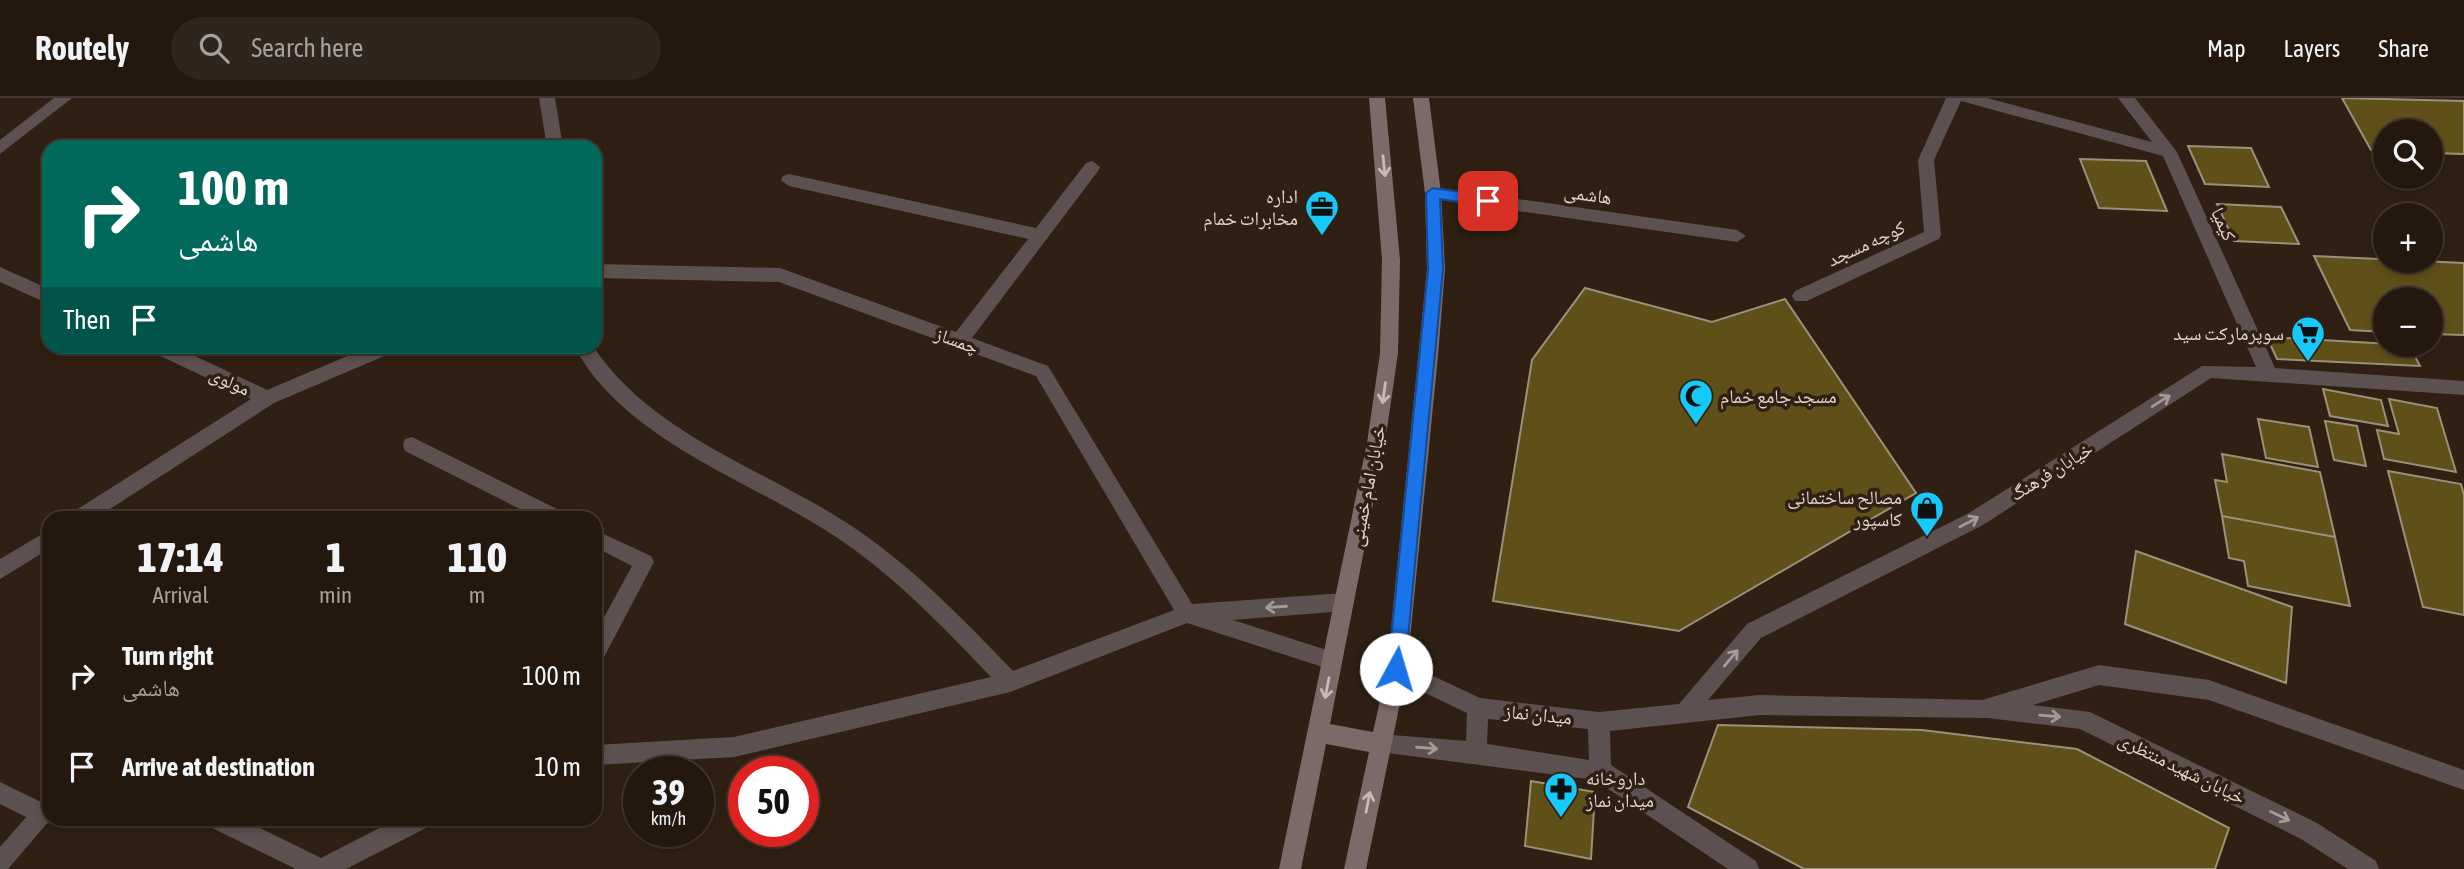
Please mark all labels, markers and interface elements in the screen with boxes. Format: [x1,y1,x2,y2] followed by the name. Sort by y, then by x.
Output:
[171,17,661,80] search box
[35,29,129,67] text: Routely
[195,29,233,67] icon: search
[251,33,363,63] text: Search here
[2207,35,2246,62] text: Map
[2284,35,2340,62] text: Layers
[2378,35,2429,62] text: Share
[2373,119,2443,357] map controls
[2373,119,2443,189] button: search
[1378,154,1391,177] one-way arrow
[178,159,289,215] text: 100 m
[63,168,154,259] icon: right
[1458,171,1518,231] pin
[1563,180,1613,209] street label: هاشمی
[1469,182,1507,220] icon: arrive
[1203,185,1298,232] place label: اداره مخابرات خمام
[1303,188,1341,237] office icon: اداره مخابرات خمام
[2373,203,2443,273] button: +
[2207,204,2241,244] street label: کیمیا
[1824,215,1909,271] street label: کوچه مسجد
[178,221,259,258] text: هاشمی
[2373,287,2443,357] button: −
[125,301,163,339] icon: arrive
[63,305,111,335] text: Then
[2289,314,2327,363] supermarket icon: سوپرمارکت سید
[931,322,982,359] street label: چمساز
[2173,322,2284,345] place label: سوپرمارکت سید
[206,362,254,401] street label: مولوی
[1677,377,1715,426] mosque icon: مسجد جامع خمام
[1377,381,1390,404] one-way arrow
[1720,385,1837,410] place label: مسجد جامع خمام
[2151,394,2171,408] one-way arrow
[1344,424,1392,549] street label: خیابان امام خمینی
[2006,437,2097,506] street label: خیابان فرهنگ
[1787,486,1902,531] place label: مصالح ساختمانی کاسپور
[1908,489,1946,538] shop icon: مصالح ساختمانی کاسپور
[1958,515,1979,528] one-way arrow
[137,533,224,581] text: 17:14
[326,533,345,581] text: 1
[447,533,507,581] text: 110
[152,582,209,608] text: Arrival
[319,582,352,608] text: min
[469,582,485,608] text: m
[1265,601,1288,614] one-way arrow
[1359,632,1433,706] position arrow
[122,641,213,671] text: Turn right
[1723,649,1739,667] one-way arrow
[63,657,101,695] icon: right
[522,661,581,691] text: 100 m
[122,675,180,701] text: هاشمی
[1319,676,1333,699] one-way arrow
[1502,699,1573,729] street label: میدان نماز
[2038,710,2061,723] one-way arrow
[2115,728,2249,809] street label: خیابان شهید منتظری
[1415,742,1438,755] one-way arrow
[63,748,101,786] icon: arrive
[122,752,315,782] text: Arrive at destination
[534,752,581,782] text: 10 m
[728,756,819,847] speed limit sign: 50
[1585,767,1654,812] place label: داروخانه میدان نماز
[1542,770,1580,819] pharmacy icon: داروخانه میدان نماز
[652,772,685,812] text: 39
[1362,791,1376,814] one-way arrow
[651,808,686,829] text: km/h
[2269,810,2290,824] one-way arrow

